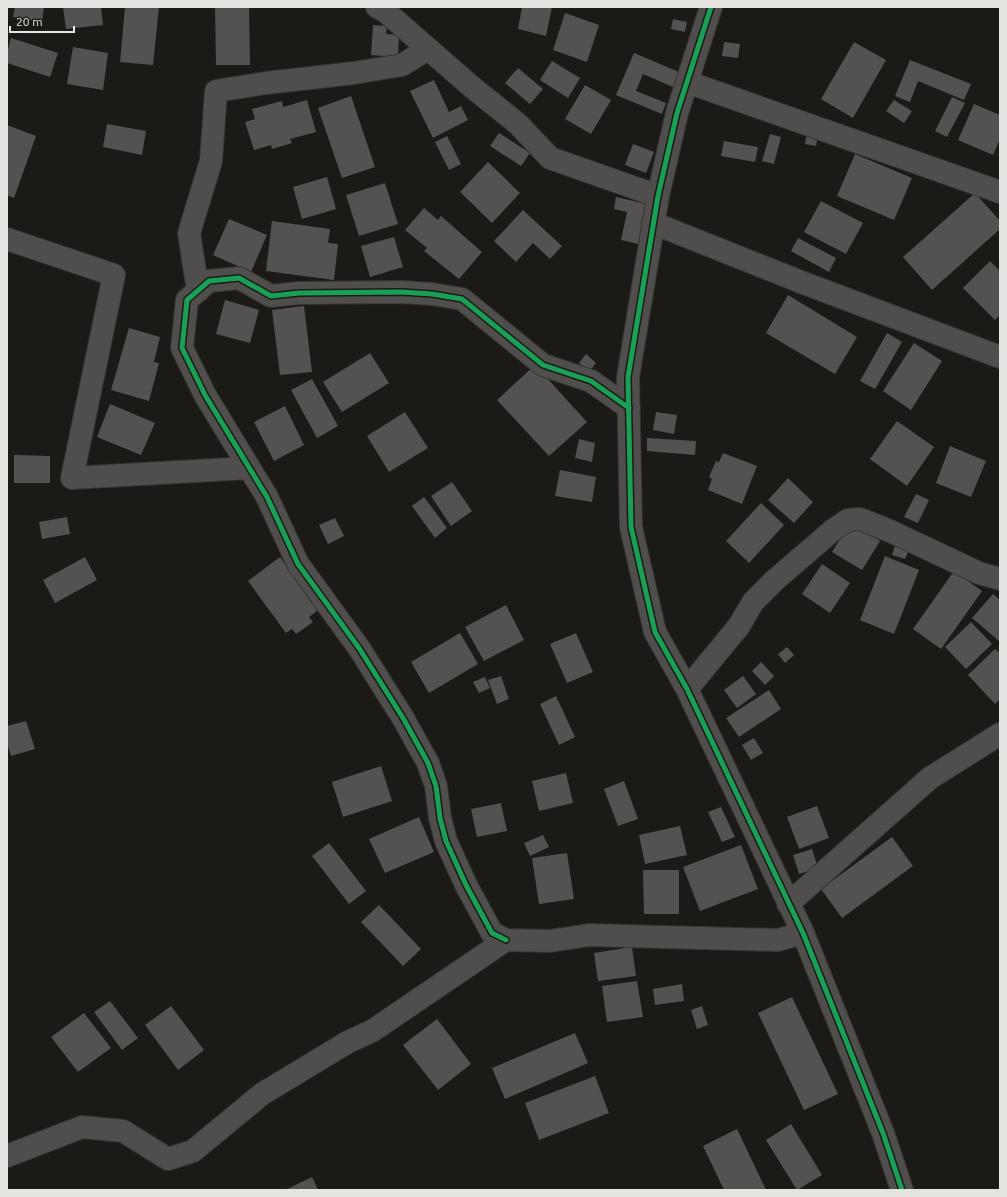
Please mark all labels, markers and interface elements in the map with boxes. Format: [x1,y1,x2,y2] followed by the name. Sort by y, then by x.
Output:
[10,8,74,34] scale bar
[16,15,43,28] text: 20 m

